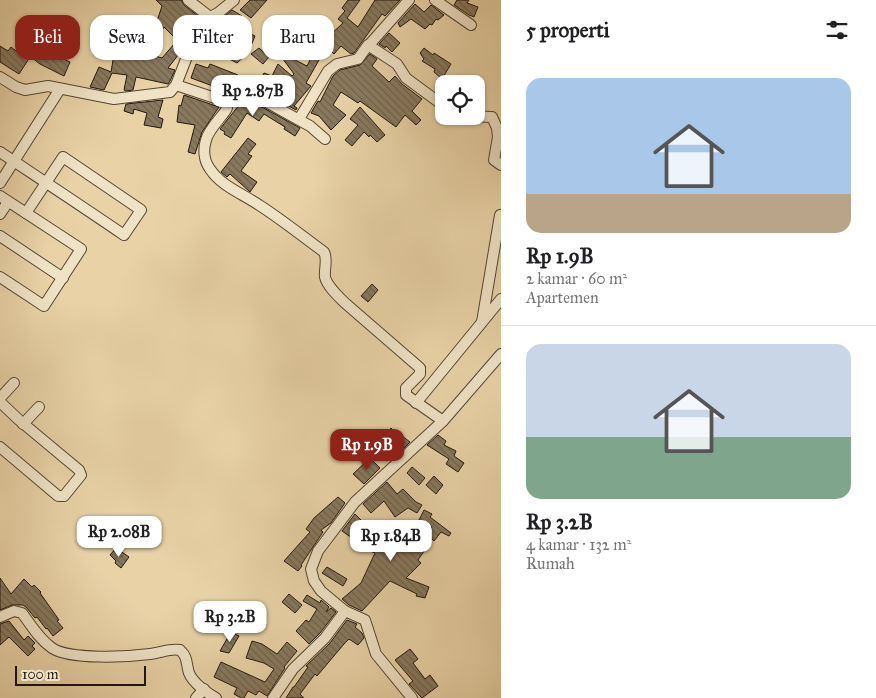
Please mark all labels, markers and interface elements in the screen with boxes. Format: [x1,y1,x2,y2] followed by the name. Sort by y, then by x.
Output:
[15,15,80,60] chip: Beli
[90,15,163,60] chip: Sewa
[173,15,252,60] chip: Filter
[262,15,334,60] chip: Baru
[823,16,851,44] icon: filters
[526,17,610,43] text: 5 properti
[201,74,305,117] pin: Rp 2.87B
[435,75,485,125] map controls
[435,75,485,125] button: locate
[222,81,284,100] text: Rp 2.87B
[644,111,734,201] icon: home
[526,243,594,269] text: Rp 1.9B
[526,269,627,288] text: 2 kamar · 60 m²
[526,288,599,307] text: Apartemen
[644,376,734,466] icon: home
[321,428,413,471] pin: Rp 1.9B
[341,435,393,454] text: Rp 1.9B
[526,509,593,535] text: Rp 3.2B
[67,516,171,558] pin: Rp 2.08B
[339,520,443,562] pin: Rp 1.84B
[88,522,150,541] text: Rp 2.08B
[361,526,421,545] text: Rp 1.84B
[526,535,631,554] text: 4 kamar · 132 m²
[526,554,575,573] text: Rumah
[184,600,276,643] pin: Rp 3.2B
[205,607,255,626] text: Rp 3.2B
[15,663,146,686] scale bar
[22,666,59,683] text: 100 m

